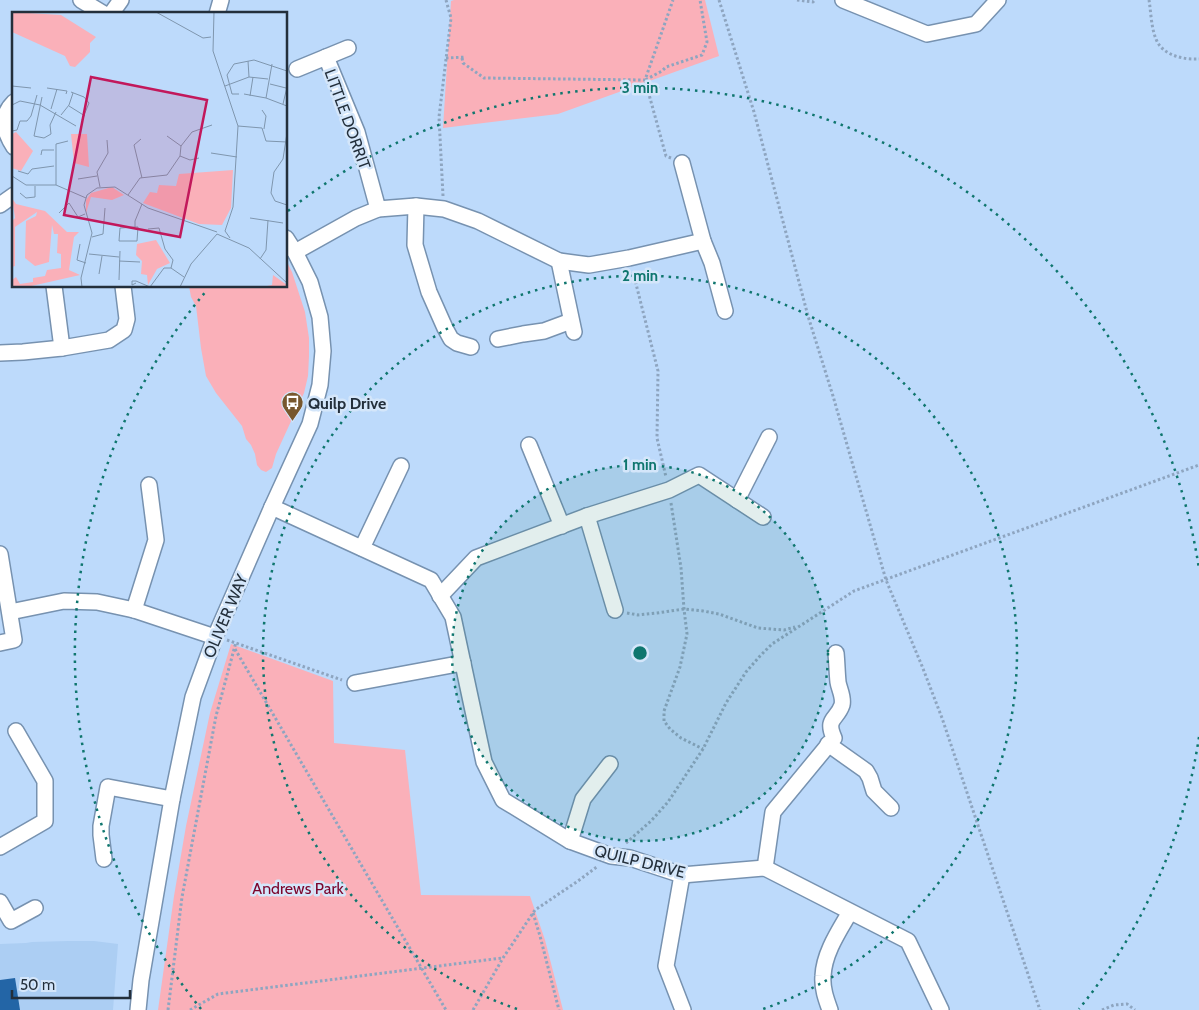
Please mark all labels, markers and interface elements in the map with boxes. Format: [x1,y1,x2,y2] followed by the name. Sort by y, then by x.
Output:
[12,12,288,288] inset map
[321,66,375,172] street label: LITTLE DORRIT
[622,79,658,97] text: 3 min
[622,267,658,285] text: 2 min
[280,391,304,422] bus stop icon: Quilp Drive
[308,394,386,413] place label: Quilp Drive
[623,456,657,474] text: 1 min
[199,571,252,661] street label: OLIVER WAY
[631,644,649,662] centre of rings
[593,841,687,882] street label: QUILP DRIVE
[252,879,345,898] park label: Andrews Park
[12,968,130,1000] scale bar
[20,976,55,994] text: 50 m

